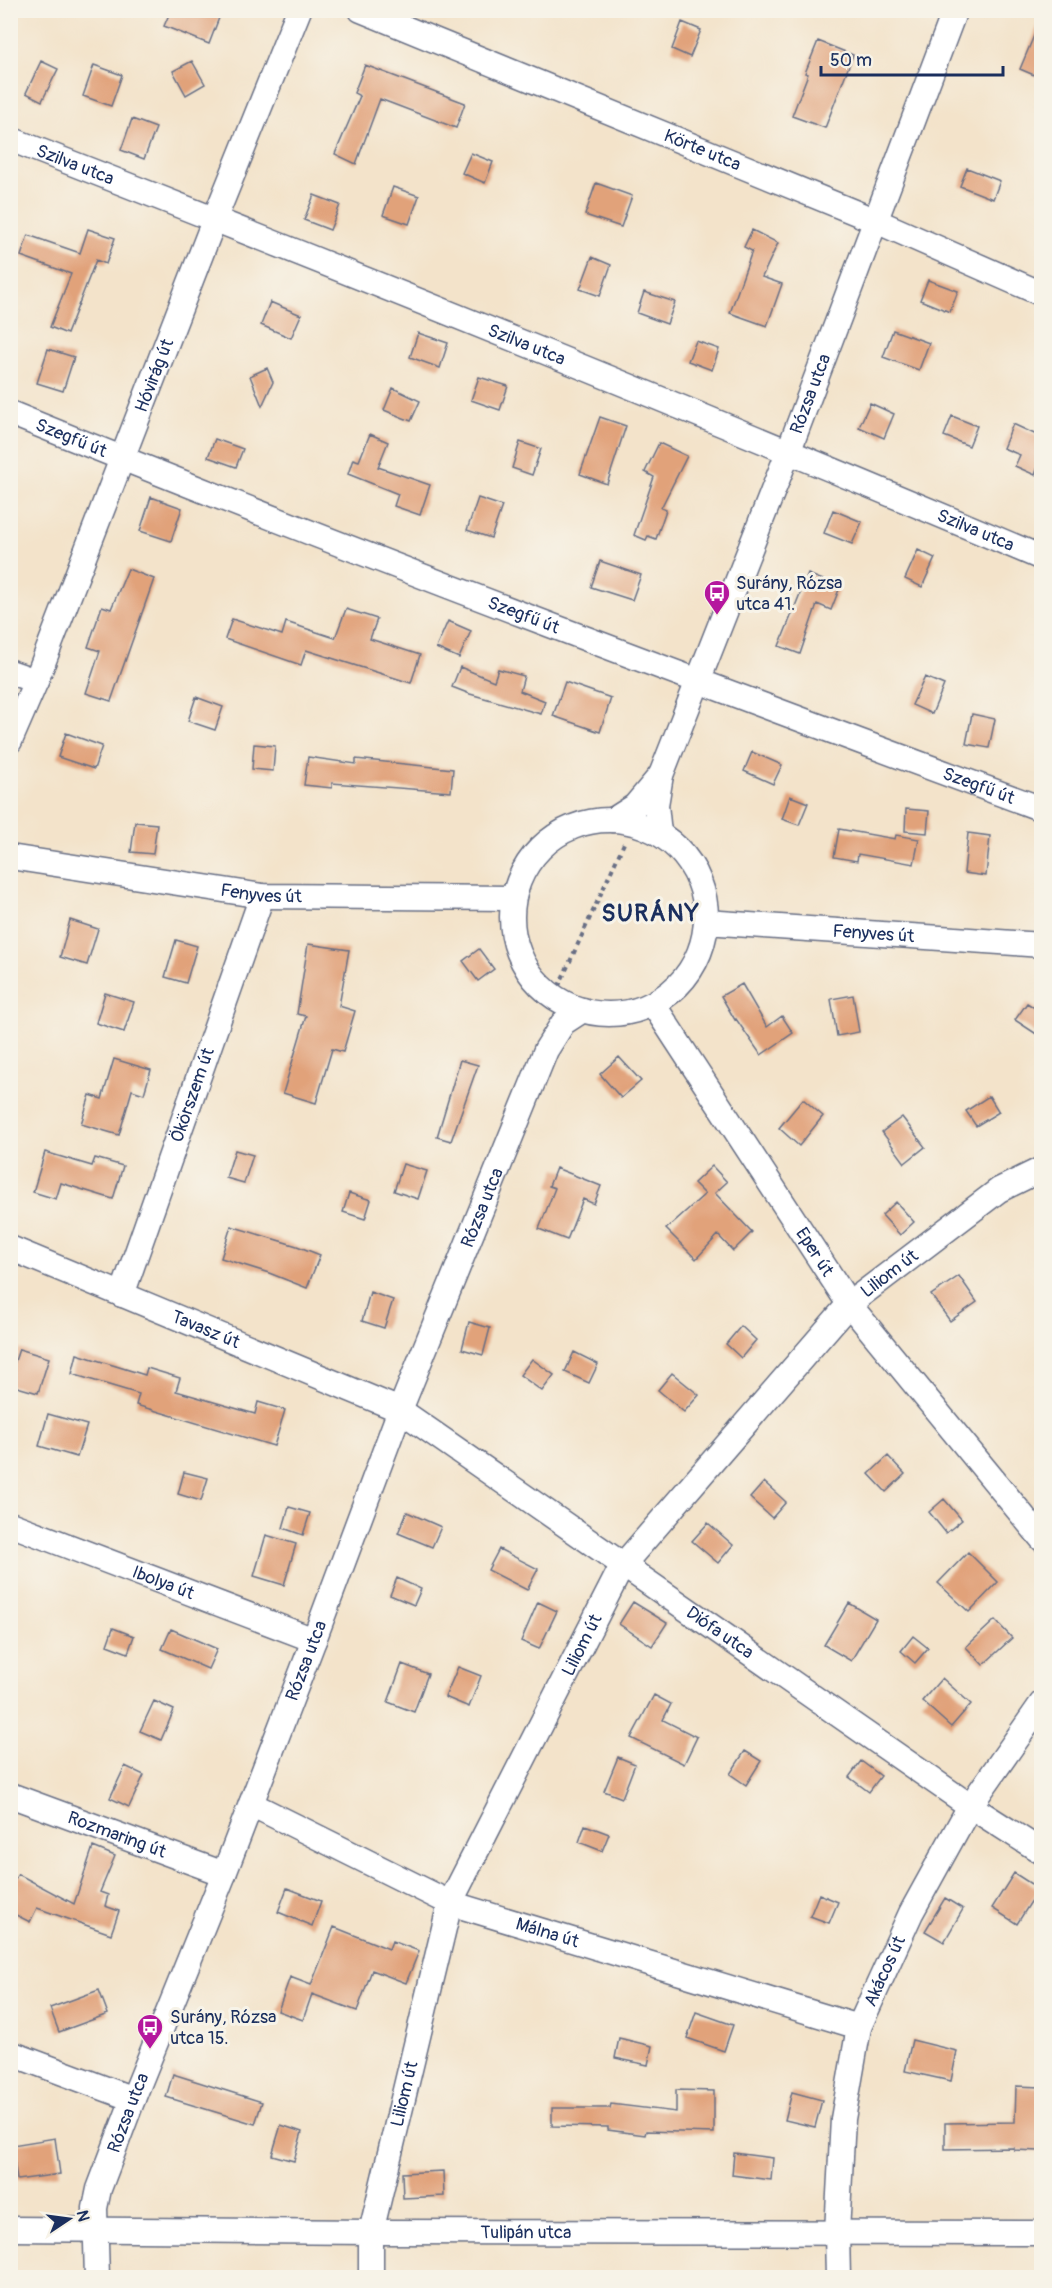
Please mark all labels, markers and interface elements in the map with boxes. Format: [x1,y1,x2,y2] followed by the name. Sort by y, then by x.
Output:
[821,39,1002,77] scale bar
[830,49,872,72] text: 50 m
[660,124,744,176] street label: Körte utca
[33,139,117,191] street label: Szilva utca
[484,319,569,371] street label: Szilva utca
[130,335,179,416] street label: Hóvirág út
[785,351,836,437] street label: Rózsa utca
[32,414,111,463] street label: Szegfű út
[934,504,1018,557] street label: Szilva utca
[736,572,842,616] place label: Surány, Rózsa utca 41.
[702,578,732,616] bus stop icon: Surány, Rózsa utca 41.
[484,591,563,640] street label: Szegfű út
[939,762,1018,810] street label: Szegfű út
[219,879,303,908] street label: Fenyves út
[601,899,701,928] district label: SURÁNY
[832,920,916,948] street label: Fenyves út
[165,1044,220,1145] street label: Ökörszem út
[456,1165,509,1251] street label: Rózsa utca
[790,1223,839,1281] street label: Eper út
[856,1244,924,1303] street label: Liliom út
[168,1305,244,1354] street label: Tavasz út
[129,1561,198,1605] street label: Ibolya út
[682,1601,758,1664] street label: Diófa utca
[557,1610,608,1680] street label: Liliom út
[281,1618,332,1704] street label: Rózsa utca
[64,1806,170,1864] street label: Rozmaring út
[513,1913,582,1954] street label: Málna út
[859,1932,911,2010] street label: Akácos út
[170,2006,276,2050] place label: Surány, Rózsa utca 15.
[135,2012,165,2050] bus stop icon: Surány, Rózsa utca 15.
[386,2058,424,2129] street label: Liliom út
[103,2070,154,2156] street label: Rózsa utca
[39,2189,99,2249] north arrow
[72,2208,94,2224] text: N
[481,2221,571,2244] street label: Tulipán utca

